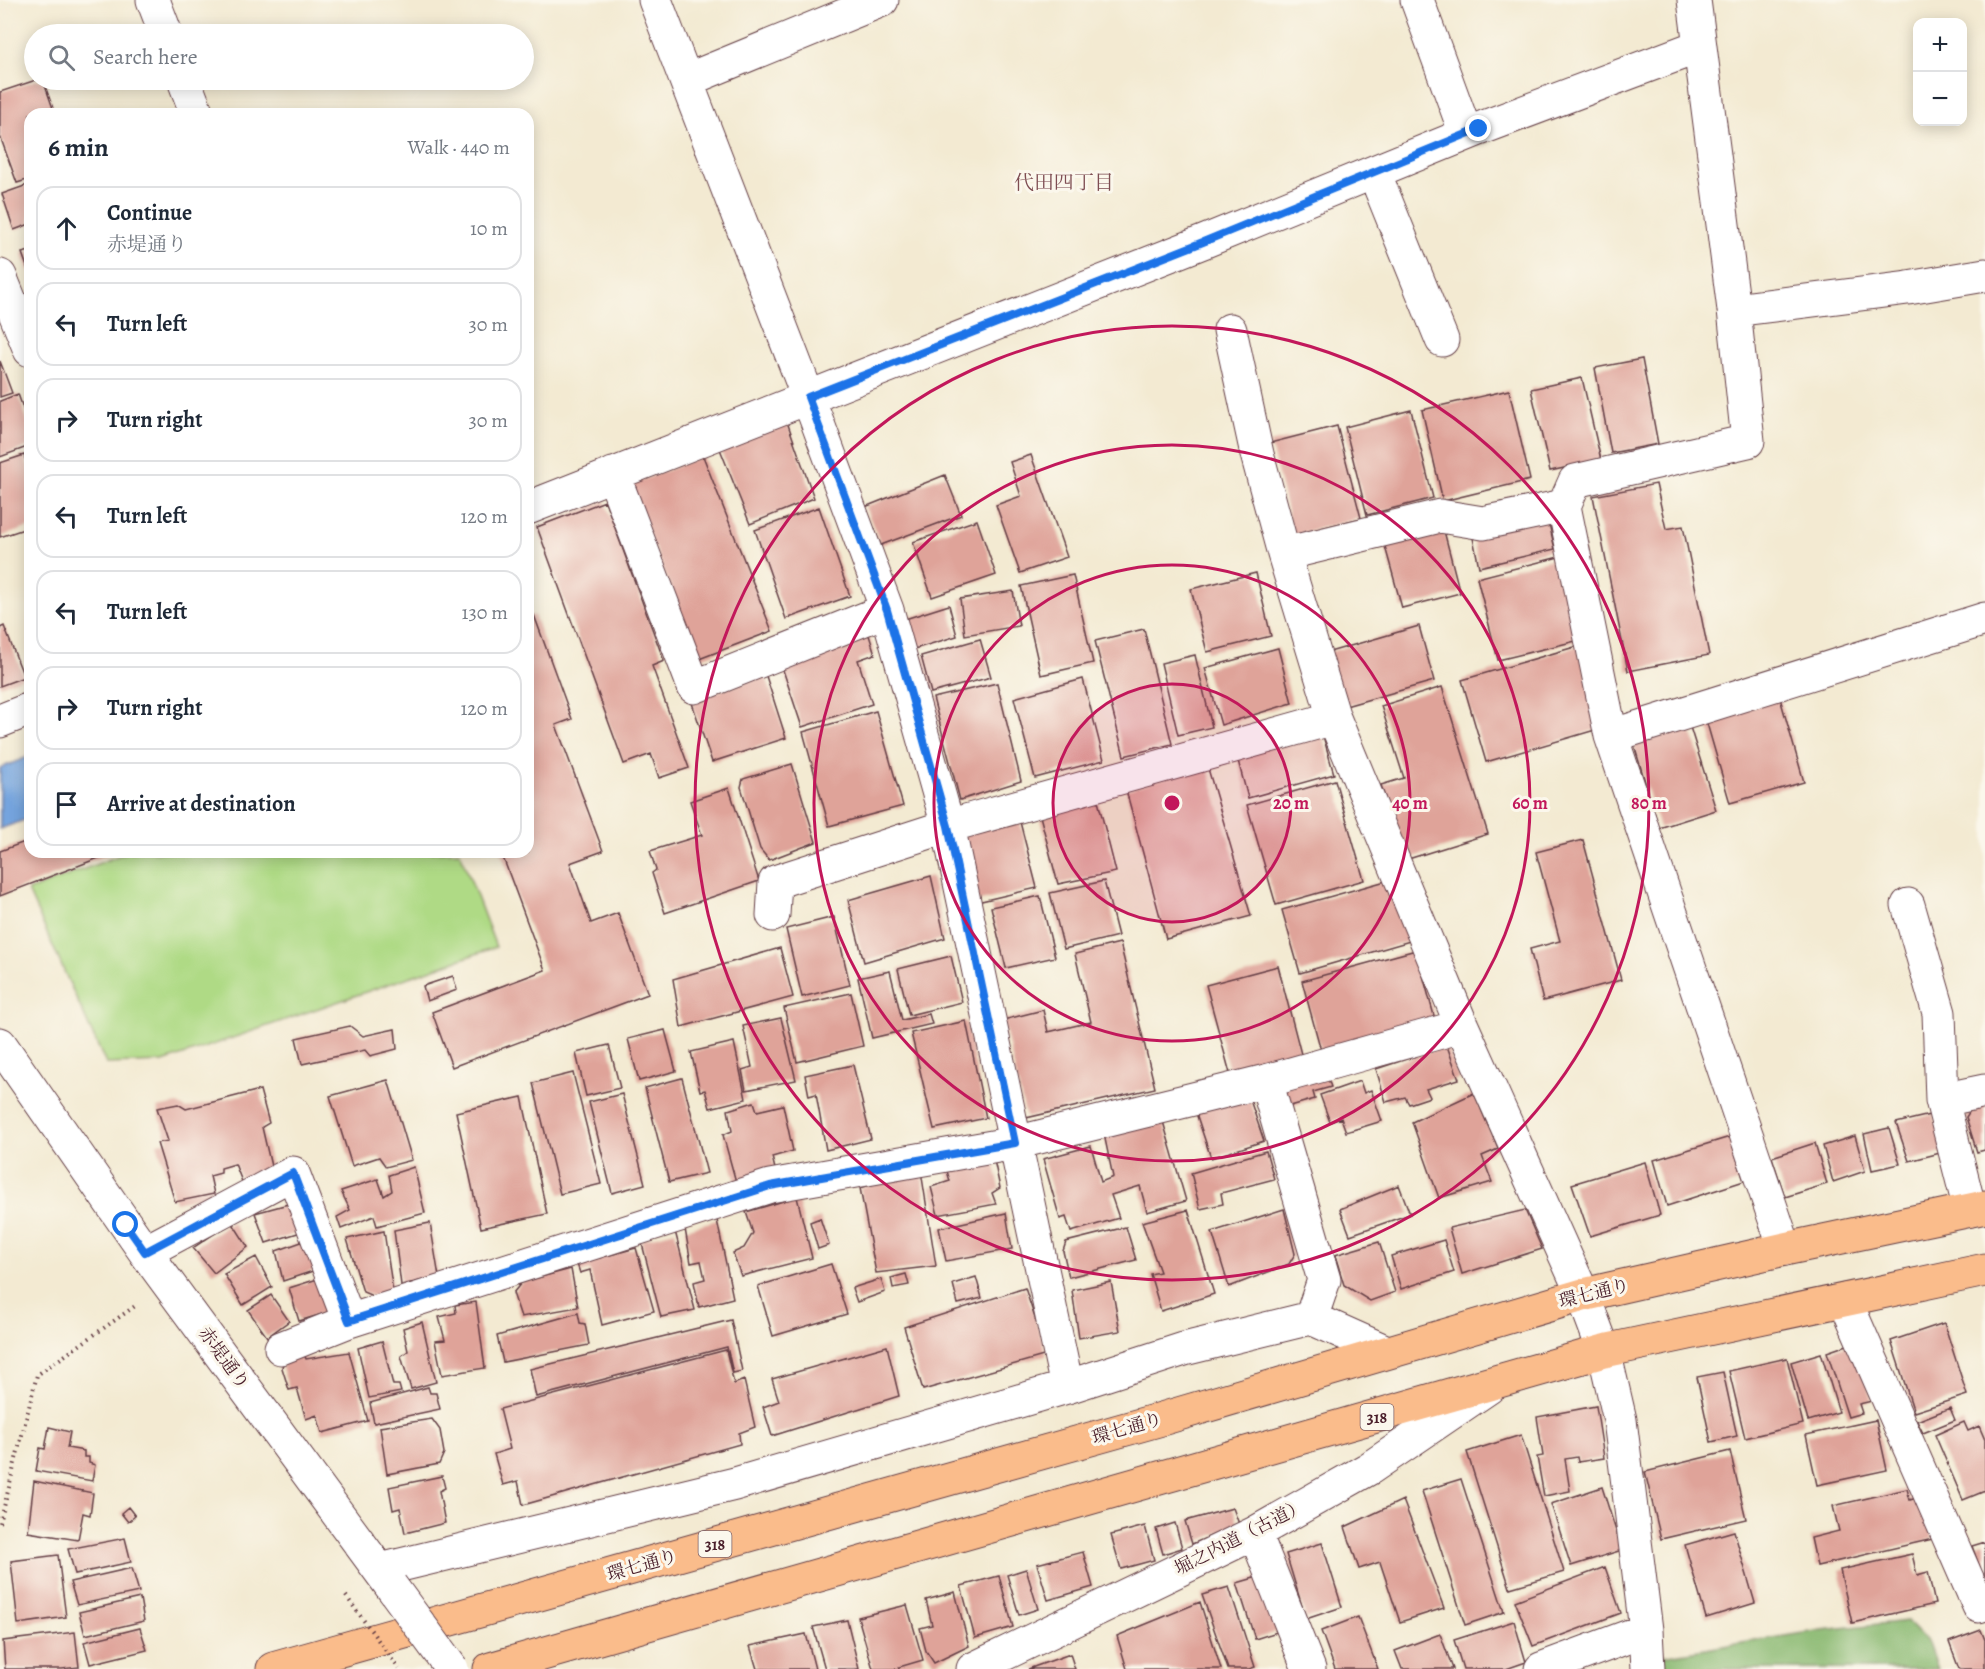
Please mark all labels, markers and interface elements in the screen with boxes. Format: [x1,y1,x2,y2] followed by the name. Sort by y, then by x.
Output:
[1913,18,1967,126] map controls
[1913,18,1967,72] button: +
[24,24,534,90] search box
[45,41,78,74] icon: search
[93,42,198,72] text: Search here
[1913,72,1967,126] button: −
[1465,115,1491,141] route end
[48,130,109,165] text: 6 min
[408,134,510,161] text: Walk · 440 m
[1014,169,1114,196] district label: 代田四丁目
[107,198,192,228] text: Continue
[50,212,83,245] icon: ahead
[470,215,508,242] text: 10 m
[107,231,187,258] text: 赤堤通り
[50,308,83,341] icon: left
[107,309,187,339] text: Turn left
[468,311,508,338] text: 30 m
[50,404,83,437] icon: right
[107,405,203,435] text: Turn right
[468,407,508,434] text: 30 m
[50,500,83,533] icon: left
[107,501,187,531] text: Turn left
[460,503,508,530] text: 120 m
[50,596,83,629] icon: left
[107,597,187,627] text: Turn left
[462,599,508,626] text: 130 m
[50,692,83,725] icon: right
[107,693,203,723] text: Turn right
[460,695,508,722] text: 120 m
[50,788,83,821] icon: arrive
[107,789,296,819] text: Arrive at destination
[1273,791,1309,815] text: 20 m
[1392,791,1428,815] text: 40 m
[1512,791,1548,815] text: 60 m
[1631,791,1667,815] text: 80 m
[1162,793,1182,813] centre of rings
[112,1211,138,1237] route start
[1556,1273,1632,1313] street label: 環七通り
[193,1322,255,1394] street label: 赤堤通り
[1360,1404,1394,1430] road number: 318
[1089,1407,1165,1449] street label: 環七通り
[1170,1494,1310,1580] street label: 堀之内道（古道）
[698,1531,732,1557] road number: 318
[604,1544,680,1586] street label: 環七通り

